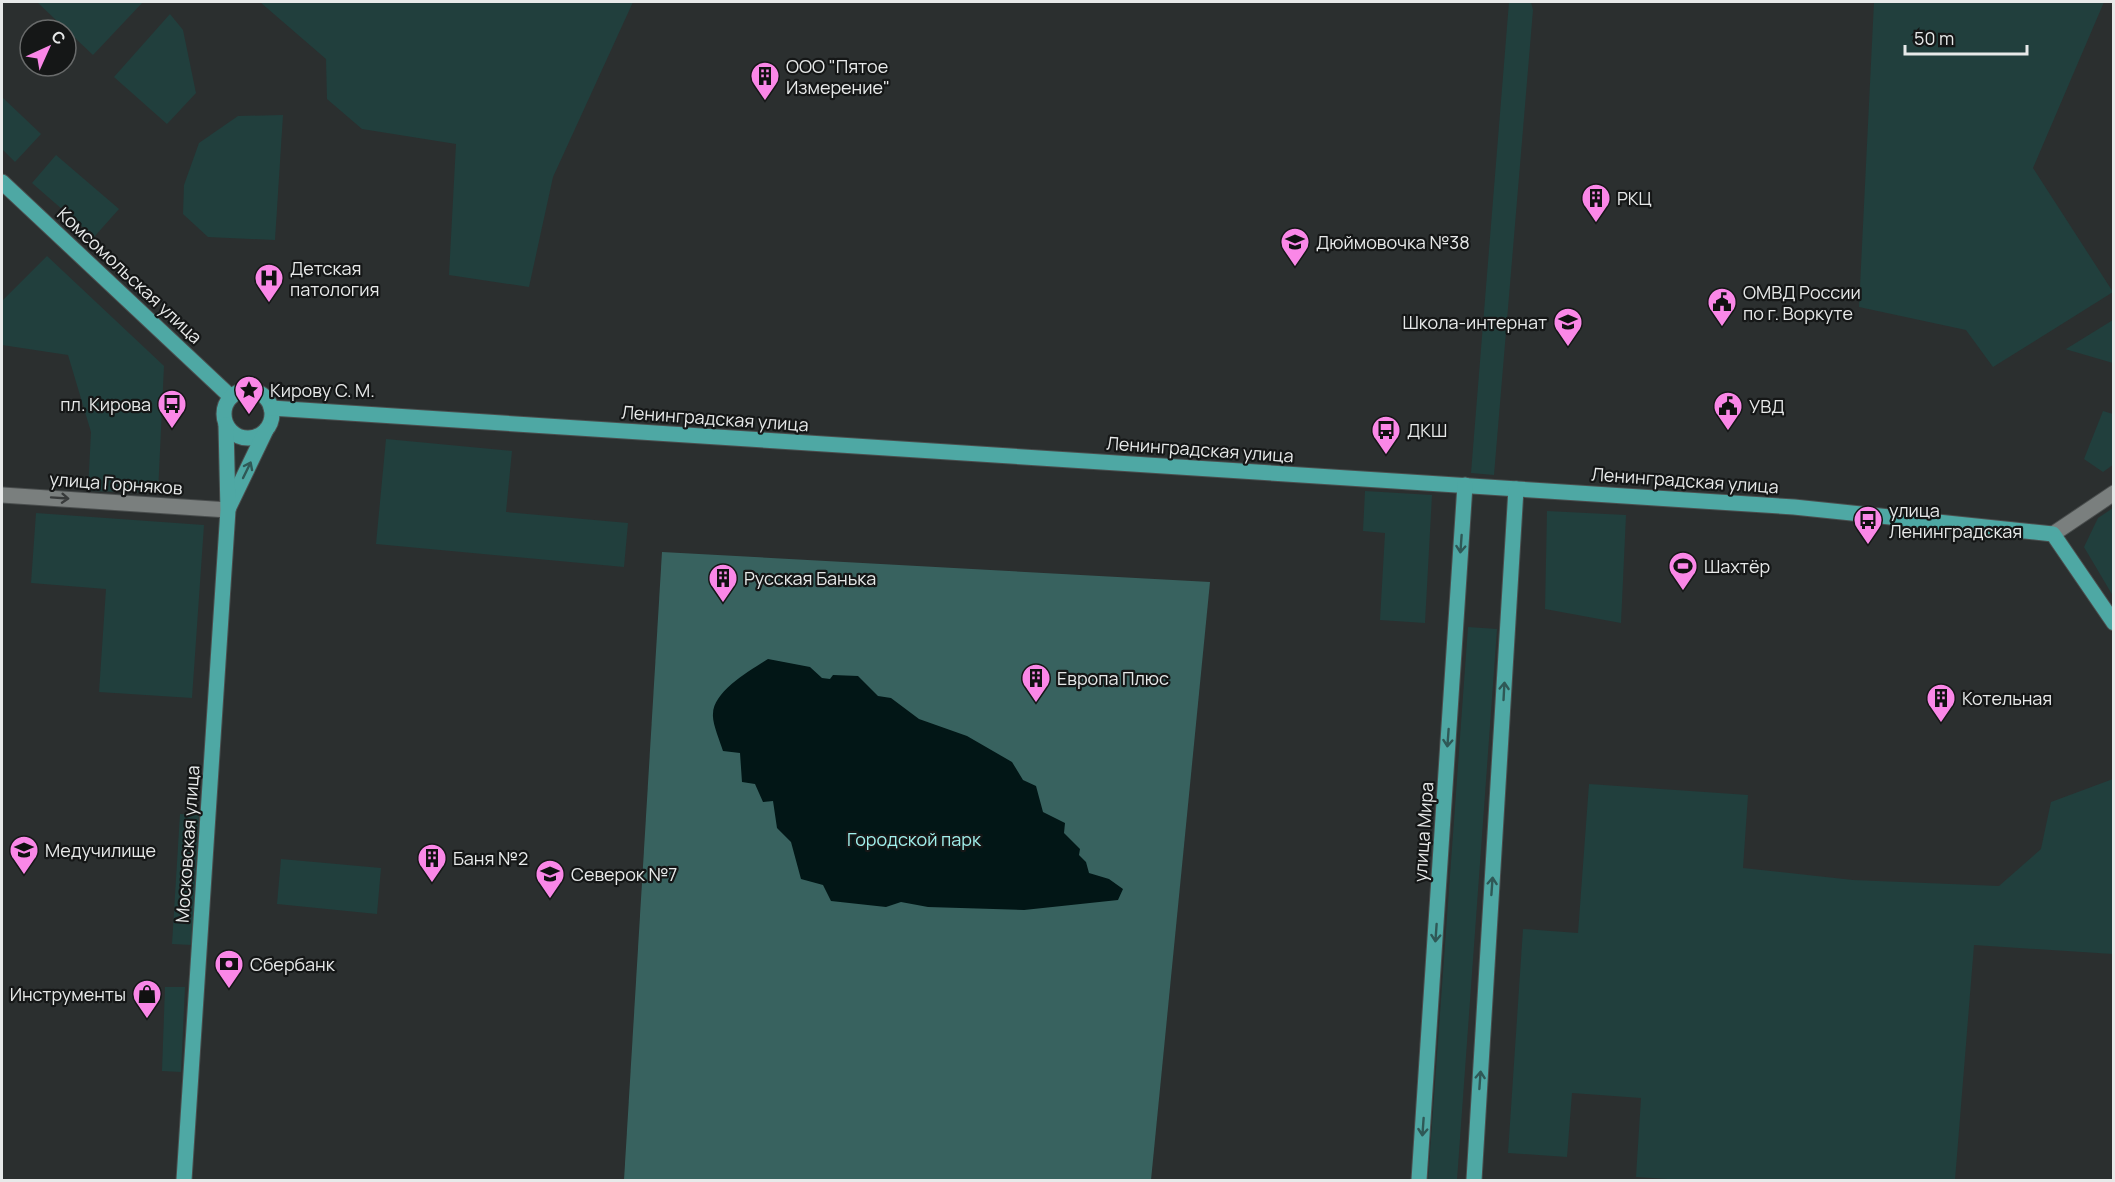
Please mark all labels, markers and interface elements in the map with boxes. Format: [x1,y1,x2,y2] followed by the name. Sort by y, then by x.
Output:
[18,18,78,78] north arrow
[1905,18,2026,56] scale bar
[47,25,71,49] text: С
[1914,26,1954,50] text: 50 m
[786,54,890,99] place label: ООО "Пятое Измерение"
[749,60,781,102] building icon: ООО "Пятое Измерение"
[1580,182,1612,224] building icon: РКЦ
[1617,186,1652,210] place label: РКЦ
[52,202,208,348] street label: Комсомольская улица
[1279,226,1311,268] school or university icon: Дюймовочка №38
[1316,230,1470,254] place label: Дюймовочка №38
[290,256,379,301] place label: Детская патология
[253,262,285,304] hospital icon: Детская патология
[1743,280,1861,325] place label: ОМВД России по г. Воркуте
[1706,286,1738,328] public building icon: ОМВД России по г. Воркуте
[1552,306,1584,348] school or university icon: Школа-интернат
[1402,310,1547,334] place label: Школа-интернат
[233,374,265,416] place icon: Кирову С. М.
[270,378,375,402] place label: Кирову С. М.
[156,388,188,430] bus stop icon: пл. Кирова
[1712,390,1744,432] public building icon: УВД
[60,392,151,416] place label: пл. Кирова
[1749,394,1785,418] place label: УВД
[621,399,809,437] street label: Ленинградская улица
[1370,414,1402,456] bus stop icon: ДКШ
[1407,418,1447,442] place label: ДКШ
[1106,430,1294,468] street label: Ленинградская улица
[241,461,253,479] one-way arrow
[1591,461,1779,499] street label: Ленинградская улица
[49,466,184,500] street label: улица Горняков
[49,493,69,504] one-way arrow
[1889,498,2022,543] place label: улица Ленинградская
[1852,504,1884,546] bus stop icon: улица Ленинградская
[1456,533,1467,553] one-way arrow
[1667,550,1699,592] sports icon: Шахтёр
[1704,554,1770,578] place label: Шахтёр
[707,562,739,604] building icon: Русская Банька
[744,566,876,590] place label: Русская Банька
[1020,662,1052,704] building icon: Европа Плюс
[1057,666,1169,690] place label: Европа Плюс
[1499,681,1510,701] one-way arrow
[1925,682,1957,724] building icon: Котельная
[1962,686,2052,710] place label: Котельная
[1443,728,1454,748] one-way arrow
[170,764,204,924] street label: Московская улица
[1408,781,1438,883] street label: улица Мира
[847,827,982,851] park label: Городской парк
[8,834,40,876] school or university icon: Медучилище
[45,838,156,862] place label: Медучилище
[416,842,448,884] building icon: Баня №2
[453,846,528,870] place label: Баня №2
[534,858,566,900] school or university icon: Северок №7
[571,862,677,886] place label: Северок №7
[1487,876,1498,896] one-way arrow
[1430,922,1441,942] one-way arrow
[213,948,245,990] bank icon: Сбербанк
[250,952,336,976] place label: Сбербанк
[131,978,163,1020] shop icon: Инструменты
[10,982,126,1006] place label: Инструменты
[1475,1071,1486,1091] one-way arrow
[1417,1117,1428,1137] one-way arrow

